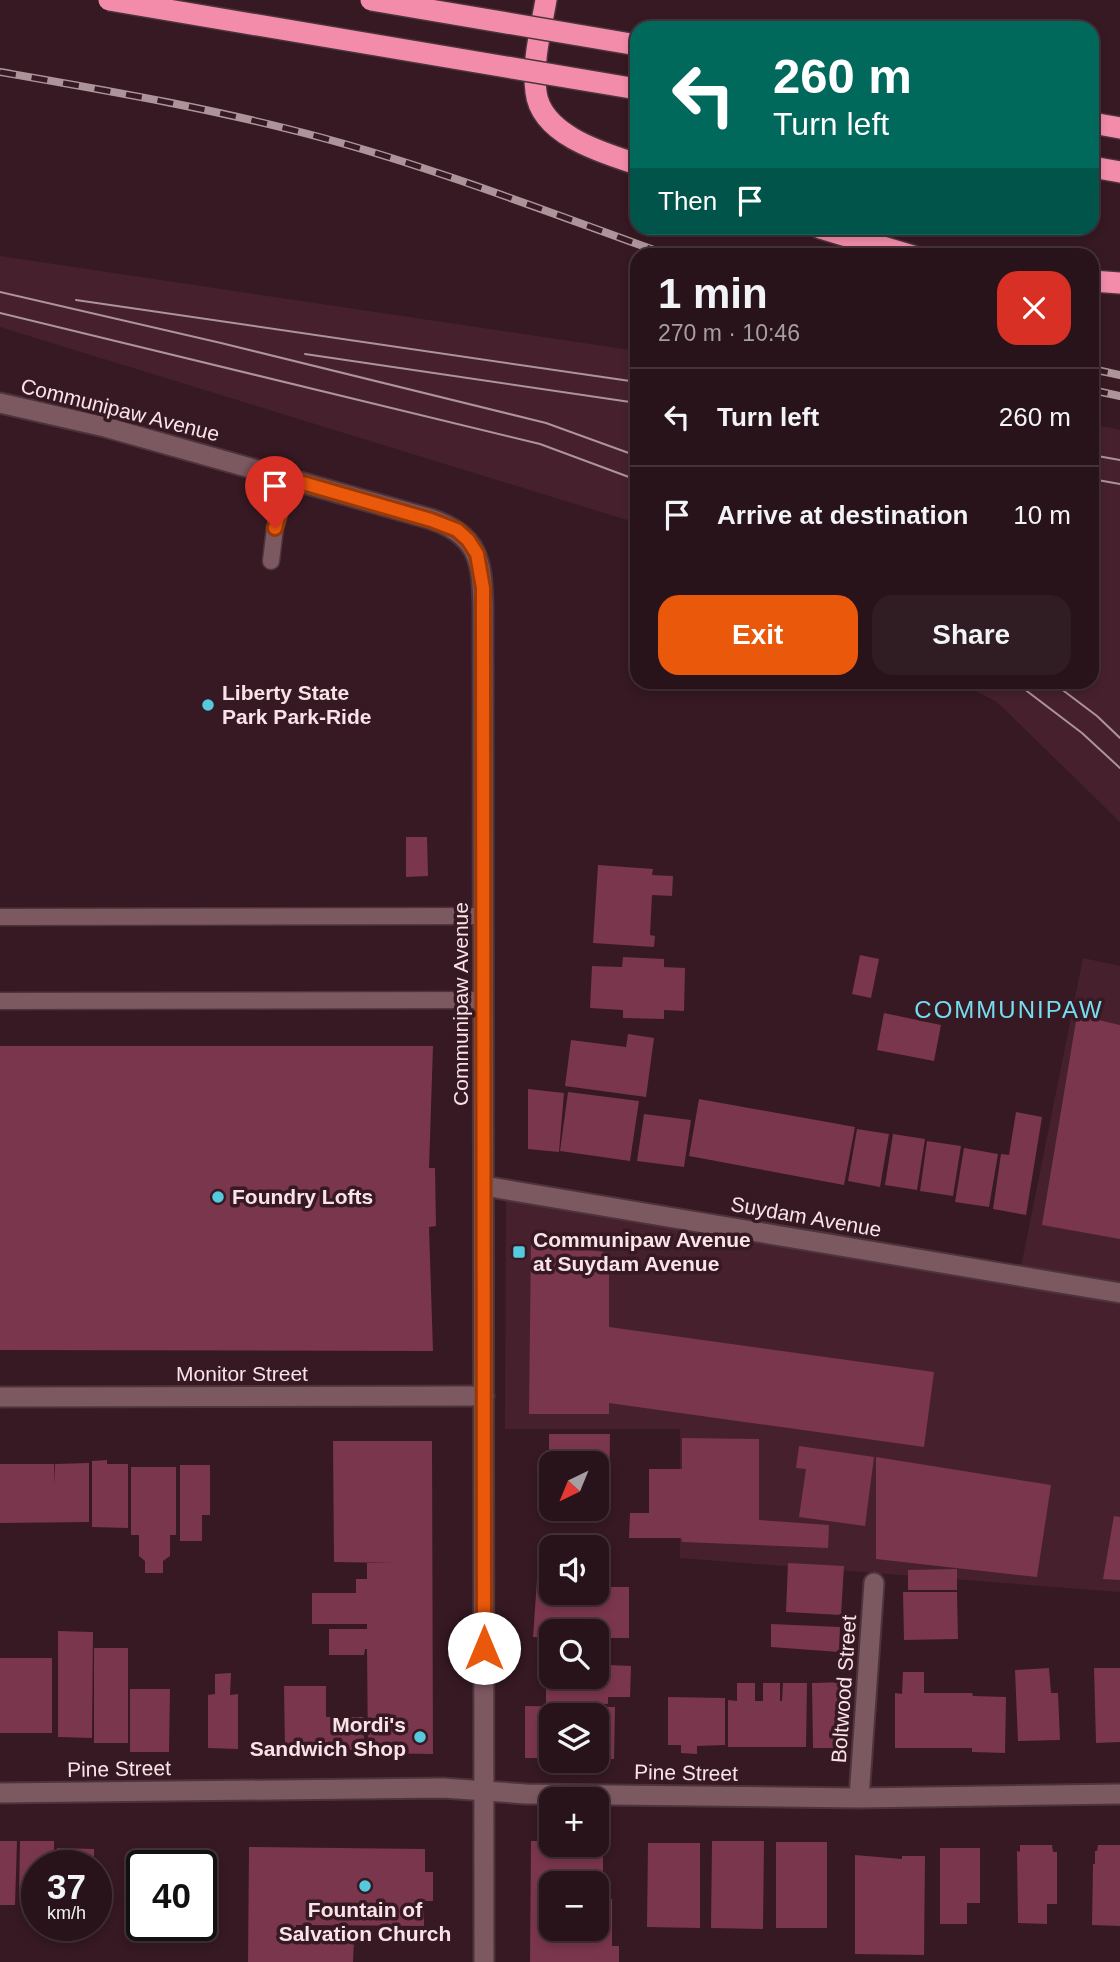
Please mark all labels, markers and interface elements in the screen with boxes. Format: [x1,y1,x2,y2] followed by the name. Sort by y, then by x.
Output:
[658,49,749,140] icon: left
[773,49,912,103] text: 260 m
[773,106,889,142] text: Turn left
[731,182,769,220] icon: arrive
[658,186,717,216] text: Then
[658,270,768,317] text: 1 min
[997,271,1071,345] button: close
[658,320,800,346] text: 270 m · 10:46
[18,374,222,445] street label: Communipaw Avenue
[658,398,696,436] icon: left
[717,402,819,432] text: Turn left
[999,402,1071,432] text: 260 m
[245,456,305,528] pin
[256,467,294,505] icon: arrive
[658,496,696,534] icon: arrive
[717,500,968,530] text: Arrive at destination
[1013,500,1071,530] text: 10 m
[658,595,858,675] button: Exit
[872,595,1071,675] button: Share
[222,681,371,728] place label: Liberty State Park Park-Ride
[200,697,216,713] marker: Liberty State Park Park-Ride
[449,902,472,1106] street label: Communipaw Avenue
[914,996,1104,1023] district label: COMMUNIPAW
[232,1185,373,1208] place label: Foundry Lofts
[210,1189,226,1205] marker: Foundry Lofts
[729,1192,883,1241] street label: Suydam Avenue
[533,1228,751,1275] place label: Communipaw Avenue at Suydam Avenue
[511,1244,527,1260] marker: Communipaw Avenue at Suydam Avenue
[176,1362,308,1385] street label: Monitor Street
[539,1451,609,1521] north arrow
[539,1451,609,1941] map controls
[539,1535,609,1605] button: sound
[447,1611,521,1685] position arrow
[827,1614,860,1764] street label: Boltwood Street
[539,1619,609,1689] button: search
[539,1703,609,1773] button: layers
[250,1713,406,1760] place label: Mordi's Sandwich Shop
[412,1729,428,1745] marker: Mordi's Sandwich Shop
[67,1756,171,1781] street label: Pine Street
[634,1760,738,1785] street label: Pine Street
[539,1787,609,1857] button: +
[126,1850,217,1941] speed limit sign: 40
[47,1867,86,1906] text: 37
[539,1871,609,1941] button: −
[357,1878,373,1894] marker: Fountain of Salvation Church
[279,1898,451,1945] place label: Fountain of Salvation Church
[47,1903,86,1923] text: km/h

